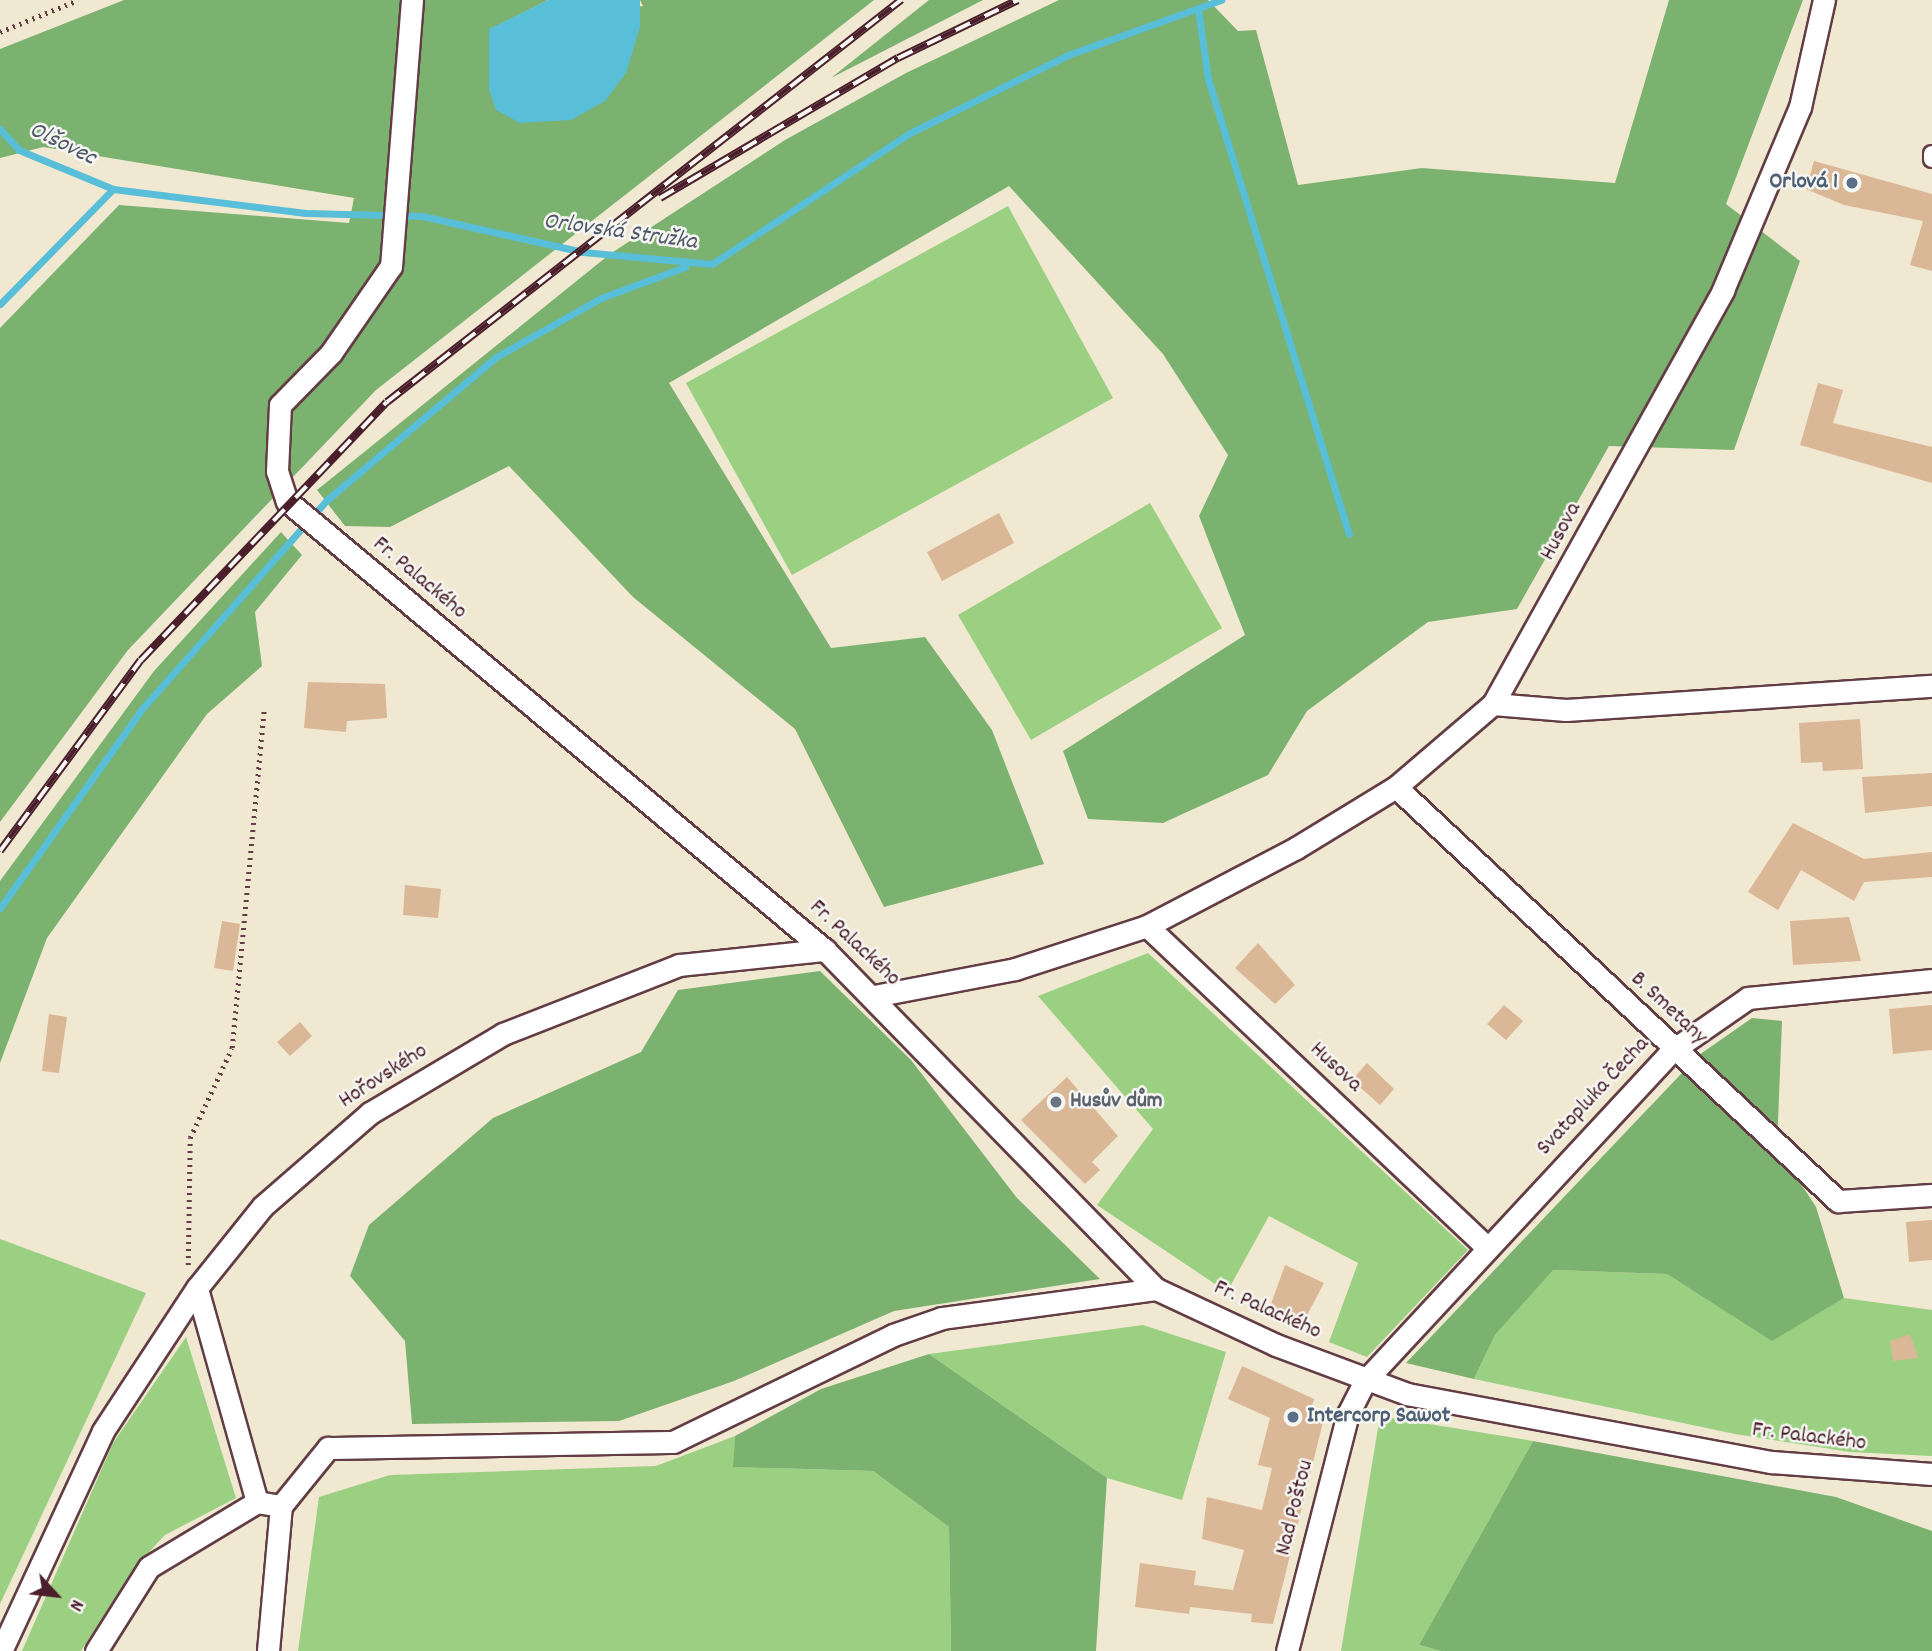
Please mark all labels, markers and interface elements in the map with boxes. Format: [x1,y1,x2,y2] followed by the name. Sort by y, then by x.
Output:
[24,117,100,173] water label: Olšovec
[1769,169,1838,197] place label: Orlová 1
[1844,175,1860,191] marker: Orlová 1
[541,208,699,258] water label: Orlovská Stružka
[1535,498,1589,566] street label: Husova
[366,532,472,626] street label: Fr. Palackého
[803,895,905,993] street label: Fr. Palackého
[1624,966,1712,1052] street label: B. Smetany
[1532,1032,1656,1162] street label: Svatopluka Čecha
[1303,1037,1367,1099] street label: Husova
[335,1038,433,1116] street label: Hořovského
[1070,1088,1163,1116] place label: Husův dům
[1048,1094,1064,1110] marker: Husův dům
[1209,1275,1325,1347] street label: Fr. Palackého
[1307,1403,1450,1431] place label: Intercorp Sawot
[1285,1409,1301,1425] marker: Intercorp Sawot
[1750,1417,1868,1459] street label: Fr. Palackého
[1271,1457,1321,1559] street label: Nad Poštou
[21,1560,91,1630] north arrow
[61,1594,89,1615] text: N

